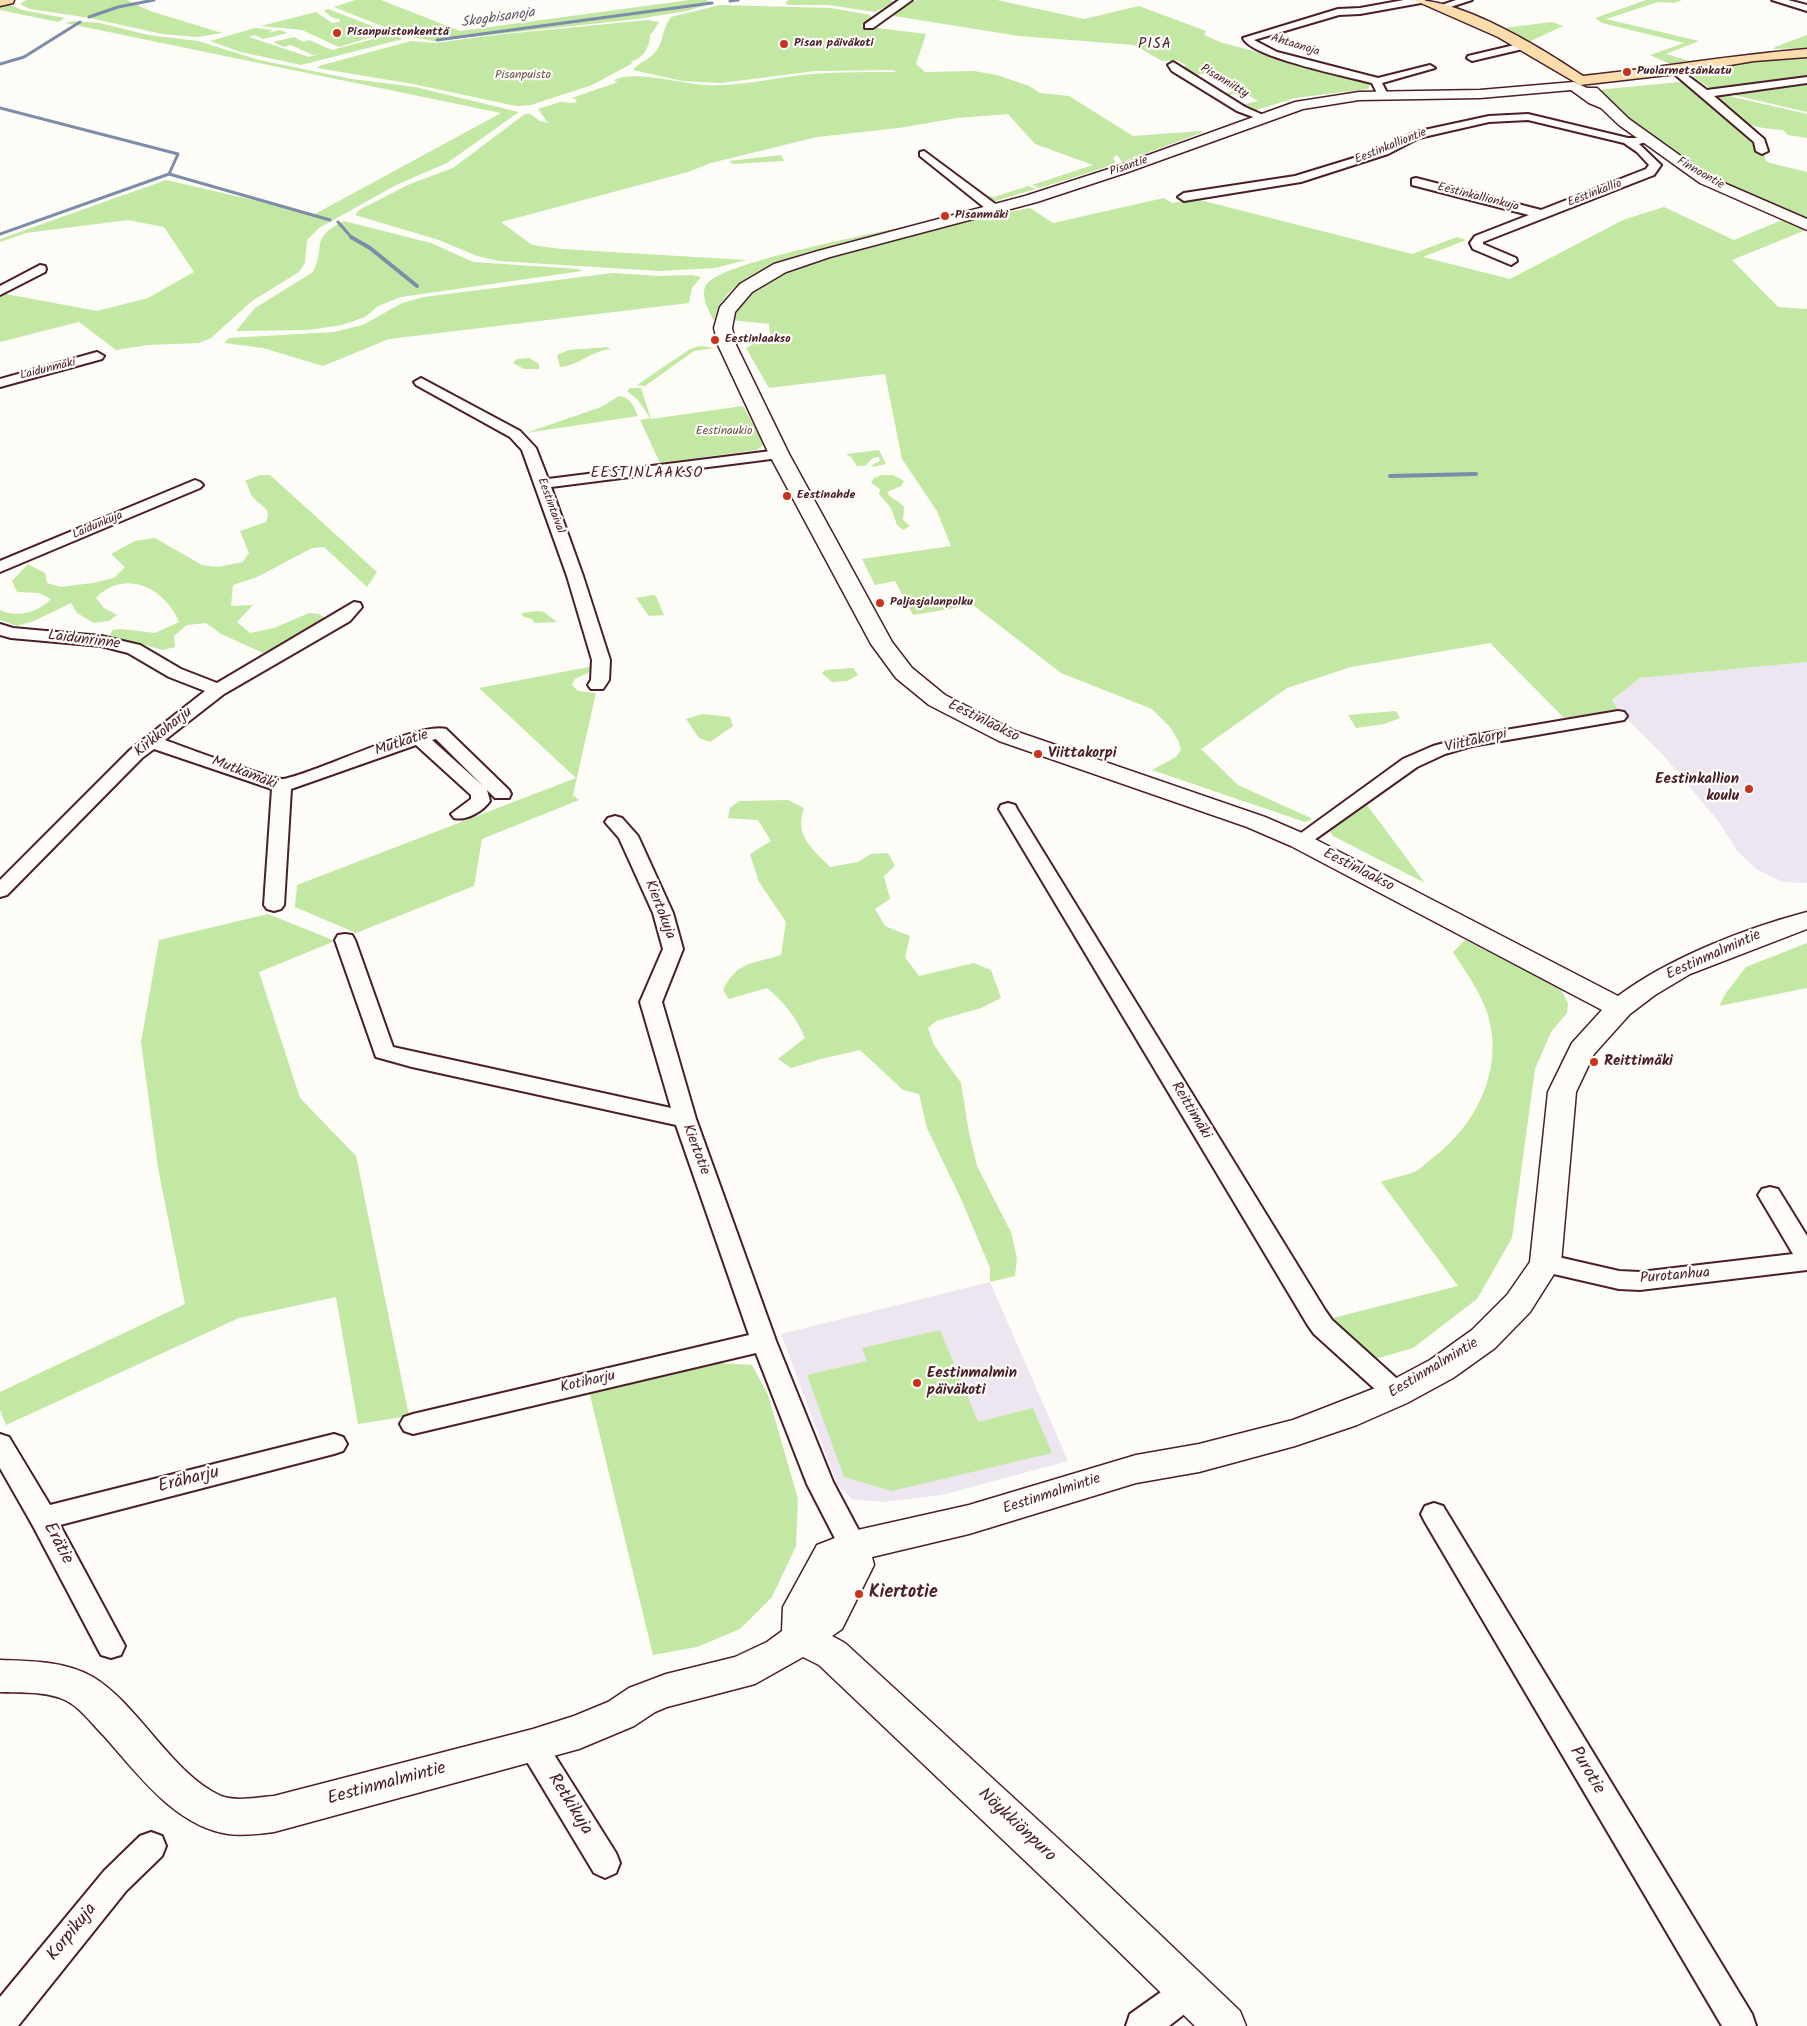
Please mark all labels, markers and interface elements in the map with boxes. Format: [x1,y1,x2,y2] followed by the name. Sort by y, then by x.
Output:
[460,6,536,32] water label: Skogbisanoja
[347,26,449,40] place label: Pisanpuistonkenttä
[331,27,343,39] marker: Pisanpuistonkenttä
[1269,32,1321,60] street label: Ahtaanoja
[1138,36,1172,54] district label: PISA
[794,37,874,51] place label: Pisan päiväkoti
[778,38,790,50] marker: Pisan päiväkoti
[1197,62,1251,102] street label: Pisanniitty
[1637,65,1731,79] place label: Puolarmetsänkatu
[1621,66,1633,78] marker: Puolarmetsänkatu
[495,69,551,83] park label: Pisanpuisto
[1353,126,1429,168] street label: Eestinkalliontie
[1108,154,1150,180] street label: Pisantie
[1674,155,1726,193] street label: Finnoontie
[1566,177,1624,211] street label: Eestinkallio
[1436,181,1520,215] street label: Eestinkallionkuja
[955,209,1008,223] place label: Pisanmäki
[939,210,951,222] marker: Pisanmäki
[725,333,791,347] place label: Eestinlaakso
[709,334,721,346] marker: Eestinlaakso
[19,356,77,384] street label: Laidunmäki
[696,425,752,439] park label: Eestinaukio
[589,465,705,483] district label: EESTINLAAKSO
[533,476,567,536] street label: Eestintaival
[797,489,855,503] place label: Eestinahde
[781,490,793,502] marker: Eestinahde
[71,509,125,543] street label: Laidunkuja
[890,596,973,610] place label: Paljasjalanpolku
[874,597,886,609] marker: Paljasjalanpolku
[47,628,121,654] street label: Laidunrinne
[944,697,1022,747] street label: Eestinlaakso
[131,704,197,762] street label: Kirkkoharju
[1443,726,1509,758] street label: Viittakorpi
[373,727,431,761] street label: Mutkatie
[1048,745,1117,763] place label: Viittakorpi
[1032,748,1044,760] marker: Viittakorpi
[209,753,279,795] street label: Mutkamäki
[1655,771,1739,806] place label: Eestinkallion koulu
[1743,783,1755,795] marker: Eestinkallion koulu
[1319,845,1397,897] street label: Eestinlaakso
[640,878,678,942] street label: Kiertokuja
[1664,927,1764,985] street label: Eestinmalmintie
[1604,1053,1673,1071] place label: Reittimäki
[1588,1056,1600,1068] marker: Reittimäki
[1166,1079,1214,1143] street label: Reittimäki
[677,1122,713,1178] street label: Kiertotie
[1639,1265,1711,1289] street label: Purotanhua
[1386,1335,1482,1403] street label: Eestinmalmintie
[927,1365,1017,1400] place label: Eestinmalmin päiväkoti
[559,1368,617,1398] street label: Kotiharju
[911,1377,923,1389] marker: Eestinmalmin päiväkoti
[156,1463,222,1499] street label: Eräharju
[1001,1471,1103,1519] street label: Eestinmalmintie
[37,1519,77,1569] street label: Erätie
[869,1583,938,1605] place label: Kiertotie
[853,1588,865,1600] marker: Kiertotie
[1563,1743,1609,1799] street label: Purotie
[325,1759,449,1811] street label: Eestinmalmintie
[542,1770,596,1840] street label: Retkikuja
[972,1784,1060,1868] street label: Nöykkiönpuro
[43,1900,103,1966] street label: Korpikuja

